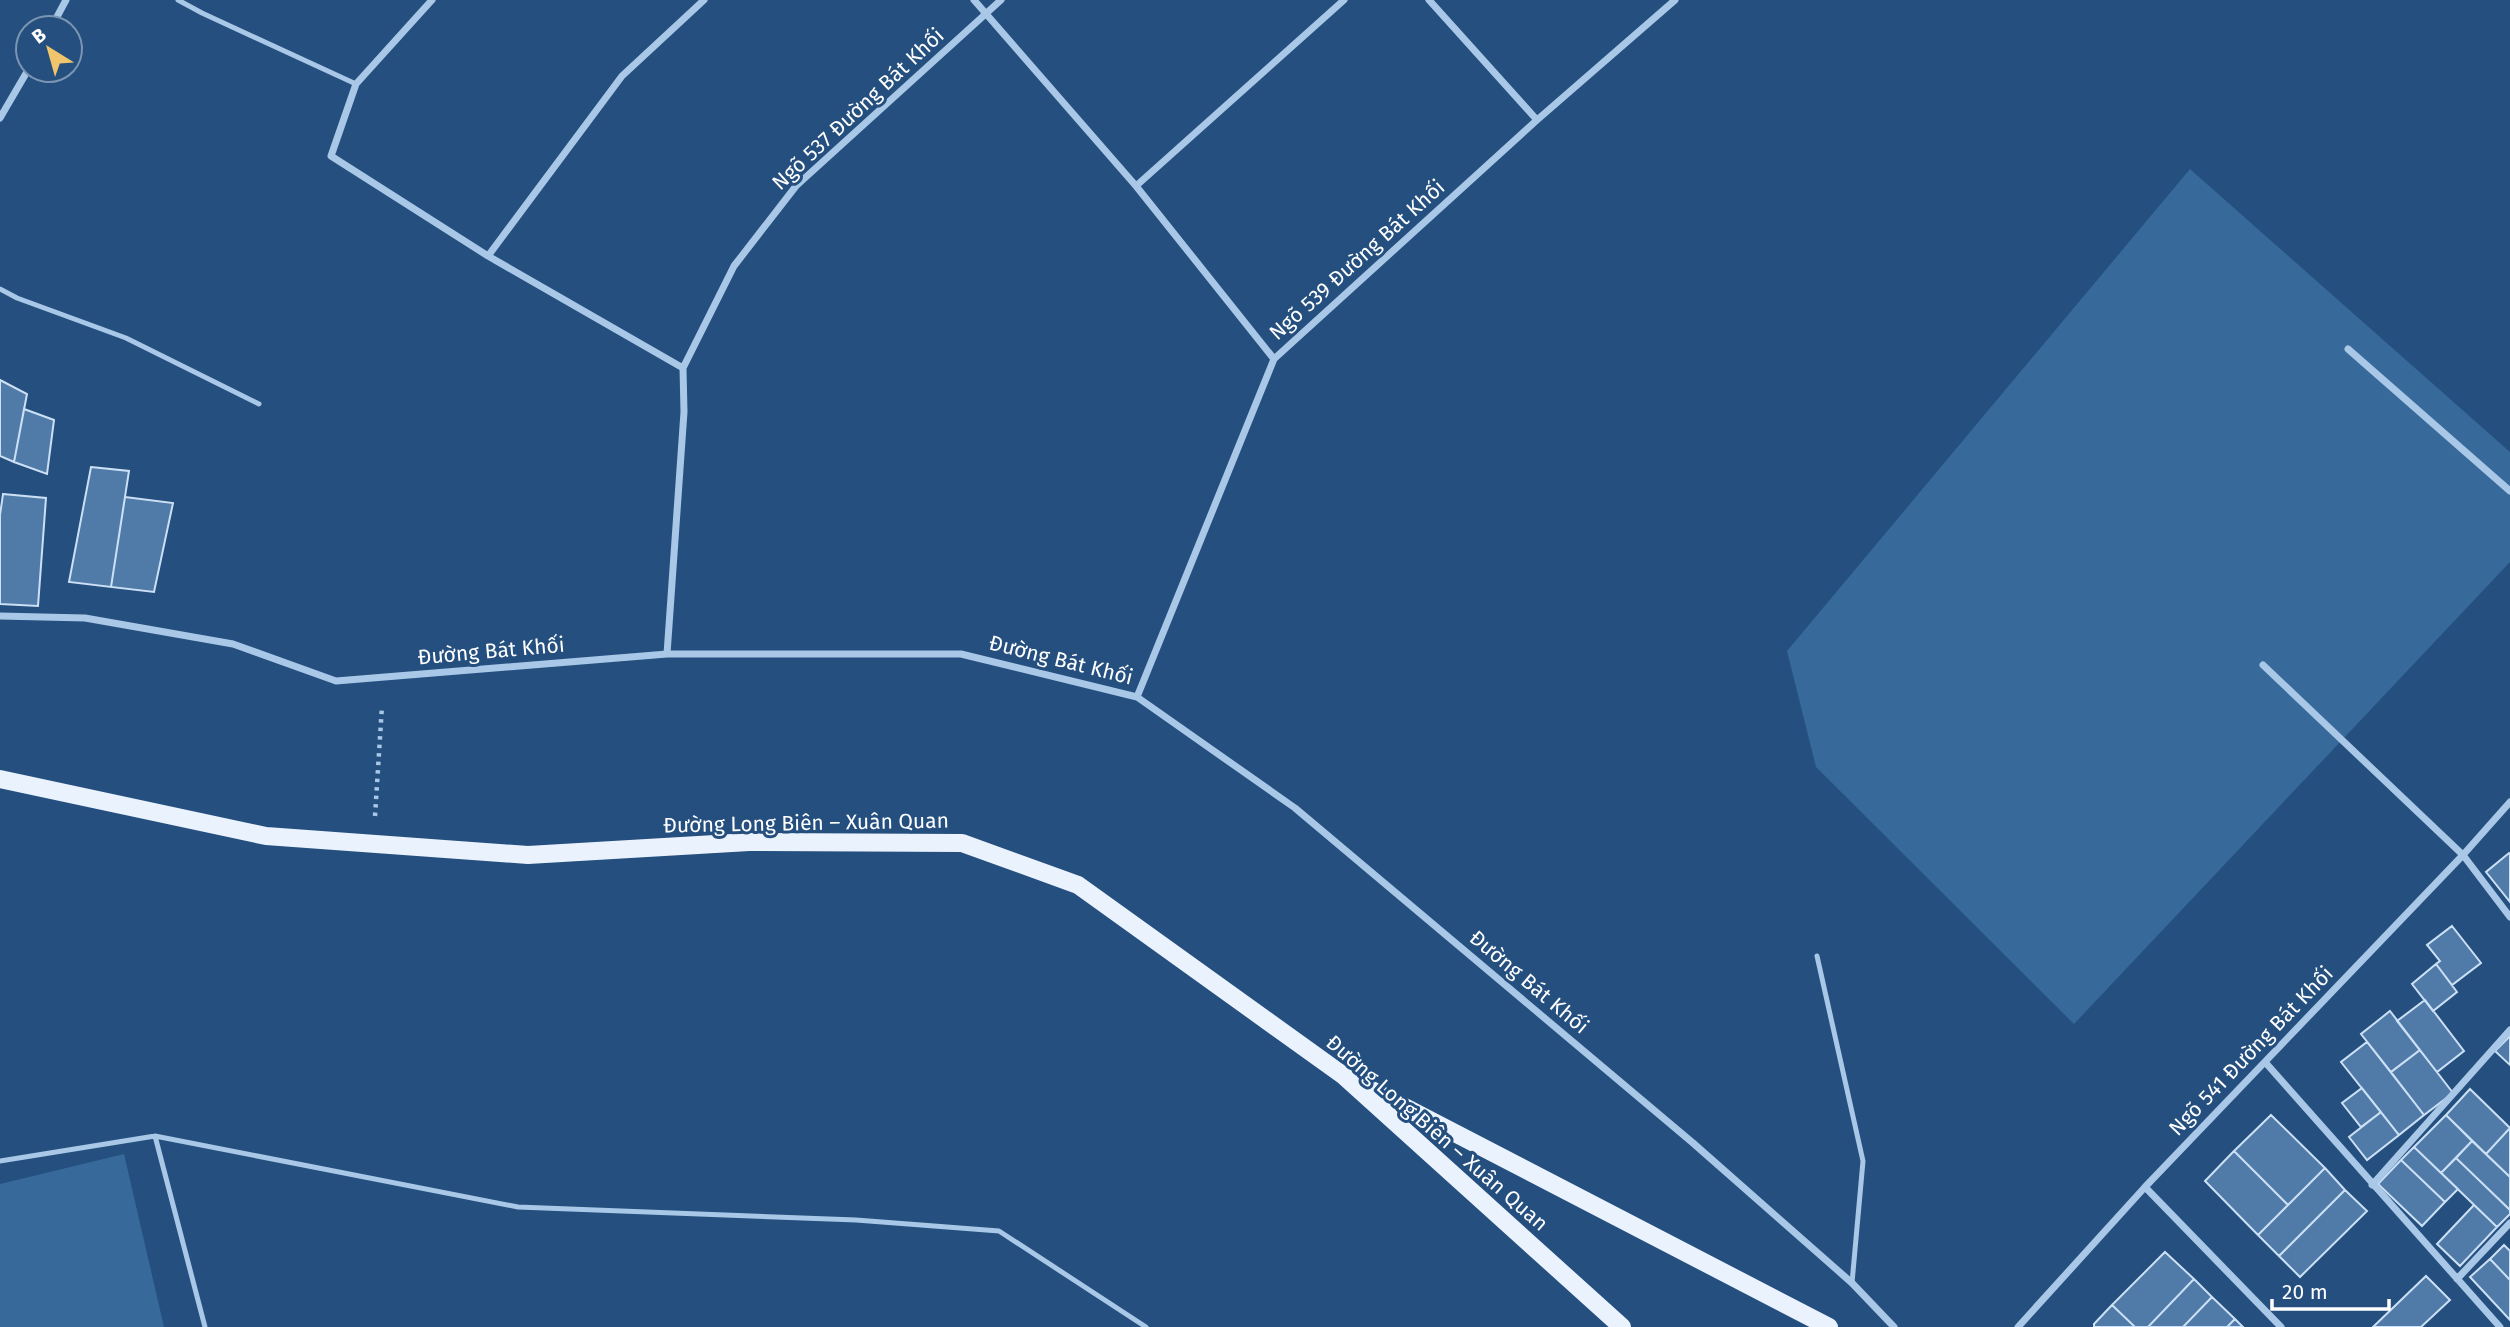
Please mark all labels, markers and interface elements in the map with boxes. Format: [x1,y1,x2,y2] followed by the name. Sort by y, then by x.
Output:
[14,14,84,84] north arrow
[767,22,949,196] street label: Ngõ 537 Đường Bát Khối
[27,23,51,49] text: B
[1264,174,1450,346] street label: Ngõ 539 Đường Bát Khối
[986,630,1136,690] street label: Đường Bát Khối
[416,632,566,670] street label: Đường Bát Khối
[663,808,949,838] street label: Đường Long Biên – Xuân Quan
[1464,925,1594,1039] street label: Đường Bát Khối
[2163,961,2339,1141] street label: Ngõ 541 Đường Bát Khối
[1321,1029,1553,1237] street label: Đường Long Biên – Xuân Quan
[2272,1268,2389,1312] scale bar
[2282,1279,2328,1305] text: 20 m

